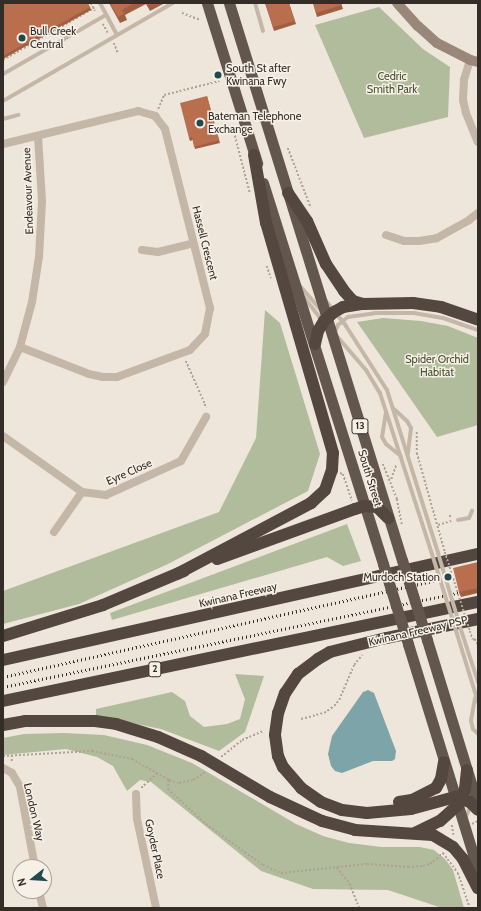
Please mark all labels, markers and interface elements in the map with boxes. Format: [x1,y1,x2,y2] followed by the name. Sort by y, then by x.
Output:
[30,25,76,51] place label: Bull Creek Central
[17,33,27,43] marker: Bull Creek Central
[226,62,290,88] place label: South St after Kwinana Fwy
[213,70,223,80] marker: South St after Kwinana Fwy
[367,70,417,96] park label: Cedric Smith Park
[208,110,301,136] place label: Bateman Telephone Exchange
[195,118,205,128] marker: Bateman Telephone Exchange
[20,147,36,235] street label: Endeavour Avenue
[189,205,221,281] street label: Hassell Crescent
[405,353,469,379] park label: Spider Orchid Habitat
[351,418,369,434] road number: 13
[355,448,385,508] street label: South Street
[104,456,154,488] street label: Eyre Close
[363,570,440,584] place label: Murdoch Station
[443,572,453,582] marker: Murdoch Station
[198,580,278,610] street label: Kwinana Freeway
[367,613,469,649] street label: Kwinana Freeway PSP
[148,661,162,677] road number: 2
[21,782,47,842] street label: London Way
[142,818,168,880] street label: Goyder Place
[12,859,52,899] north arrow
[14,876,29,888] text: N

